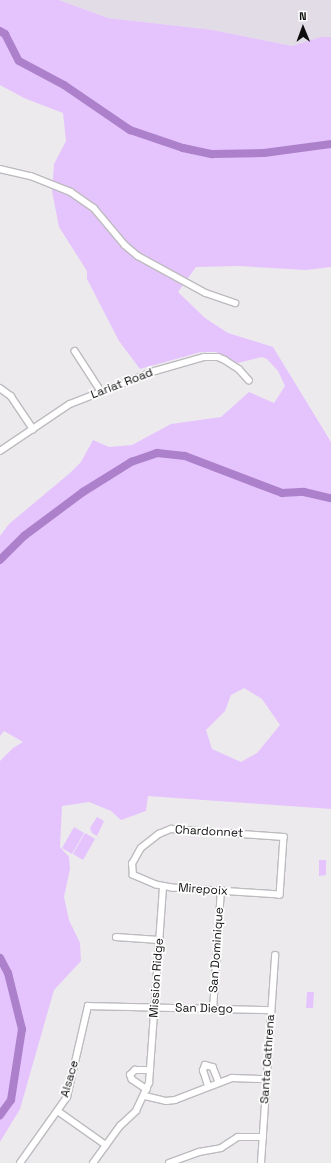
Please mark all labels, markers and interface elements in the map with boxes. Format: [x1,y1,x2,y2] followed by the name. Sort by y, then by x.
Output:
[283,8,323,48] north arrow
[299,9,307,23] text: N
[89,366,155,402] street label: Lariat Road
[174,823,244,841] street label: Chardonnet
[178,881,228,899] street label: Mirepoix
[207,907,227,993] street label: San Dominique
[147,938,167,1018] street label: Mission Ridge
[175,1001,233,1017] street label: San Diego
[258,1014,278,1104] street label: Santa Cathrena
[58,1059,82,1099] street label: Alsace

